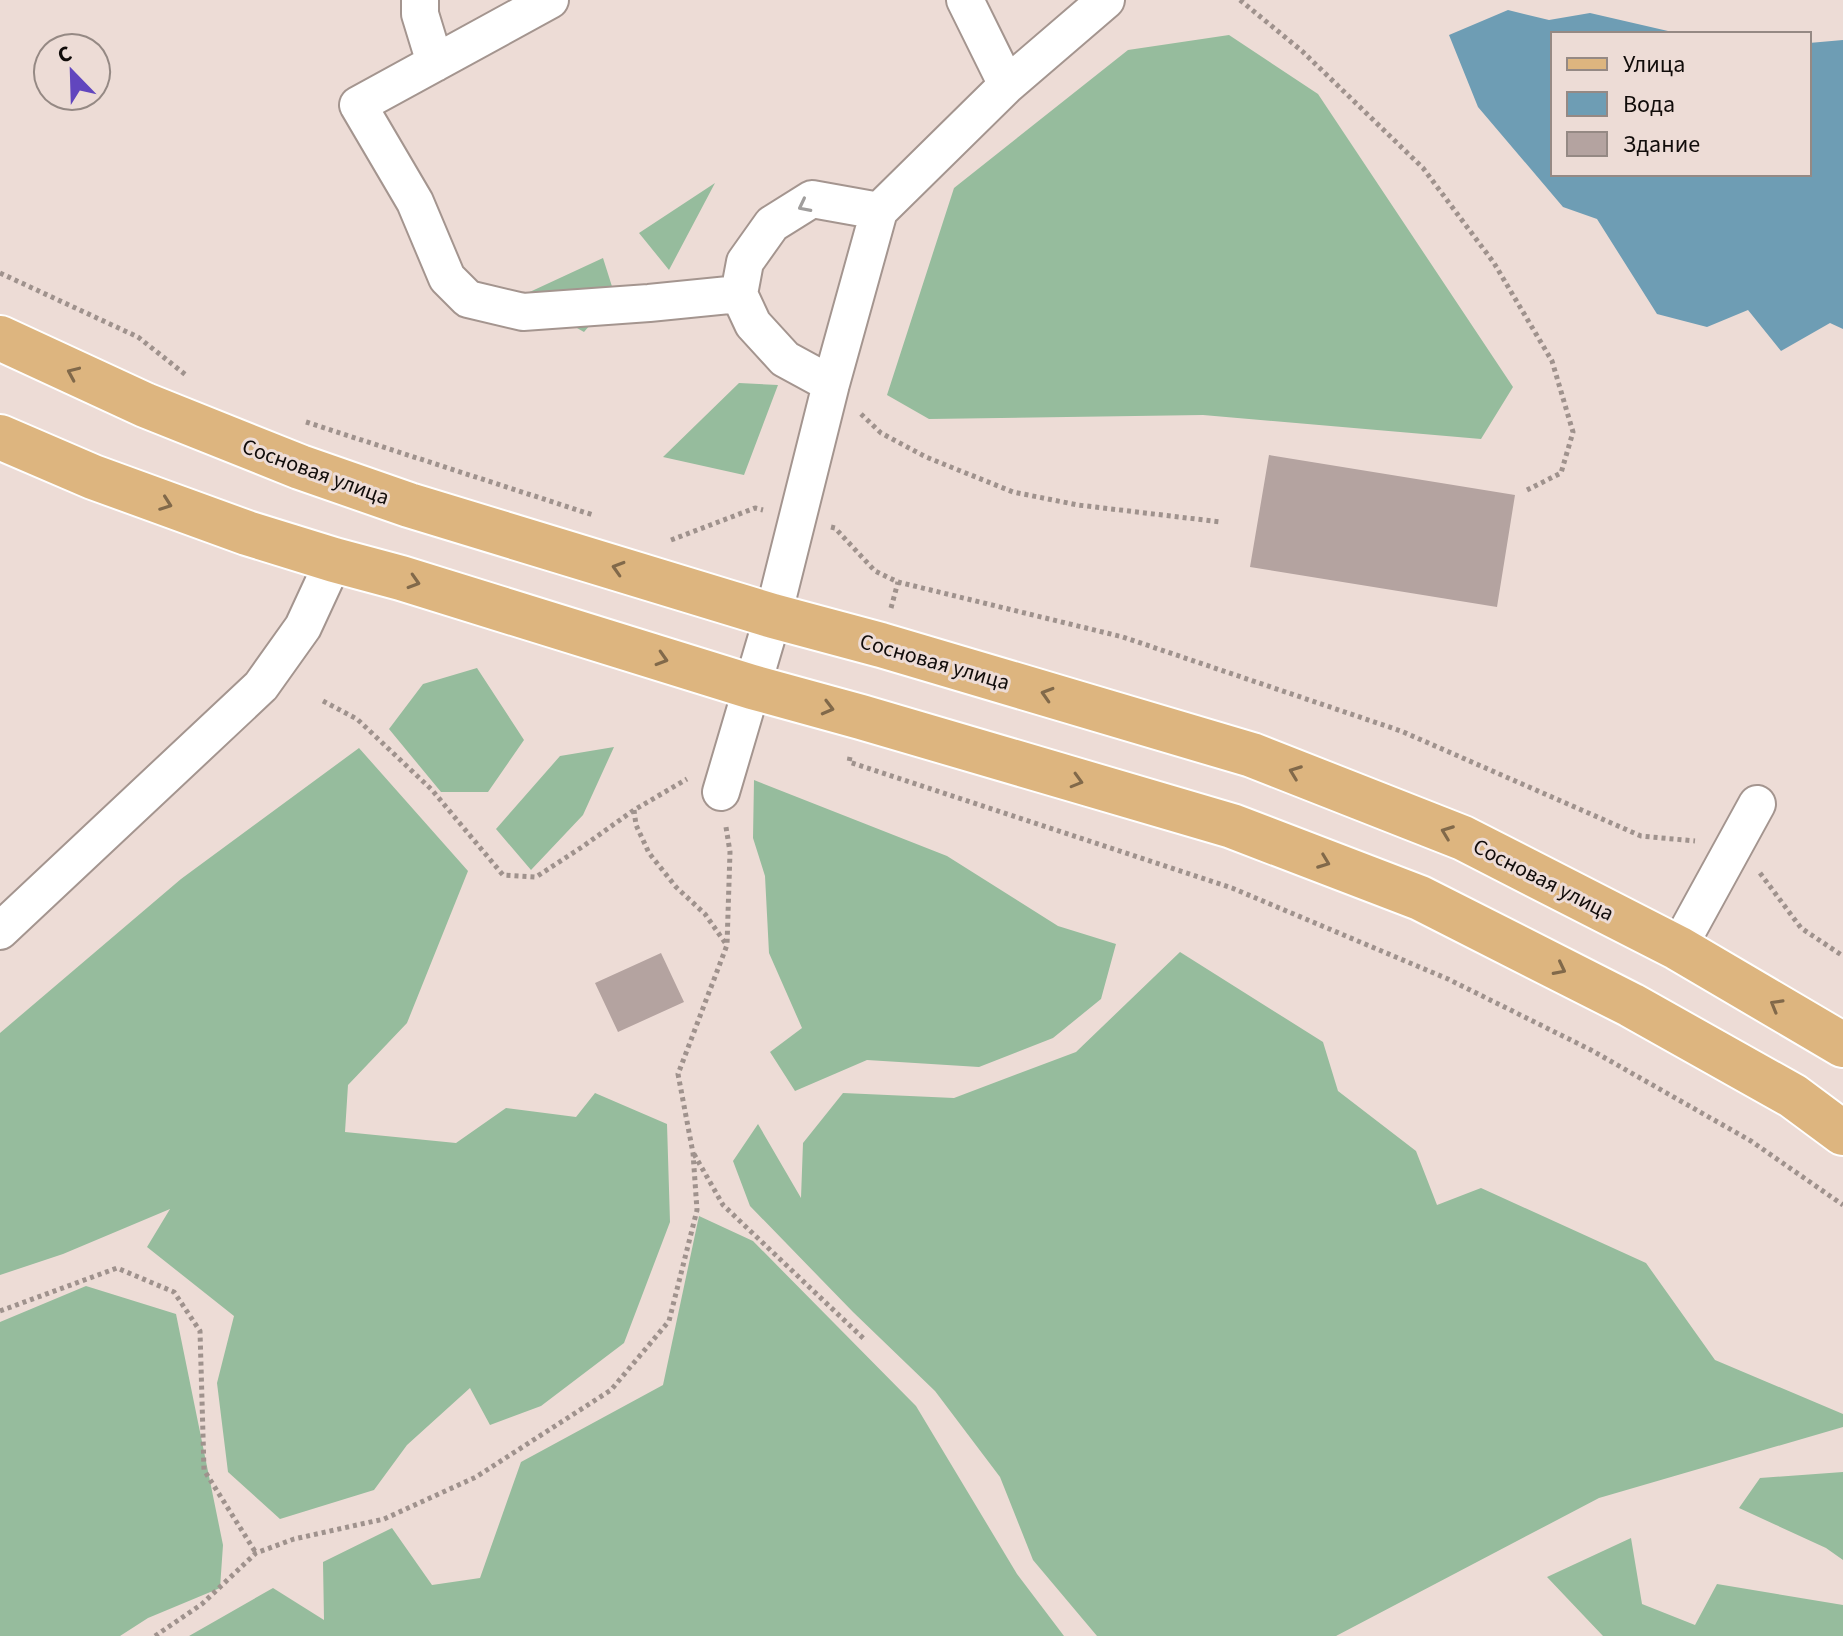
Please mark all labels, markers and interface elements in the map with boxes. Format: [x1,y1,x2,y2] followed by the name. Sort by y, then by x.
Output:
[32,32,112,112] north arrow
[1551,32,1811,176] legend
[52,37,77,72] text: С
[1623,47,1685,82] text: Улица
[1623,87,1675,122] text: Вода
[1623,127,1700,162] text: Здание
[798,196,812,211] one-way arrow
[67,367,82,383] one-way arrow
[238,430,394,513] street label: Сосновая улица
[159,494,173,511] one-way arrow
[611,561,625,577] one-way arrow
[407,573,420,589] one-way arrow
[856,625,1013,699] street label: Сосновая улица
[655,650,669,666] one-way arrow
[1040,687,1054,703] one-way arrow
[820,698,834,715] one-way arrow
[1289,765,1303,782] one-way arrow
[1070,772,1084,788] one-way arrow
[1441,825,1455,842] one-way arrow
[1467,831,1620,929] street label: Сосновая улица
[1316,852,1330,868] one-way arrow
[1552,960,1567,975] one-way arrow
[1770,1000,1785,1015] one-way arrow

